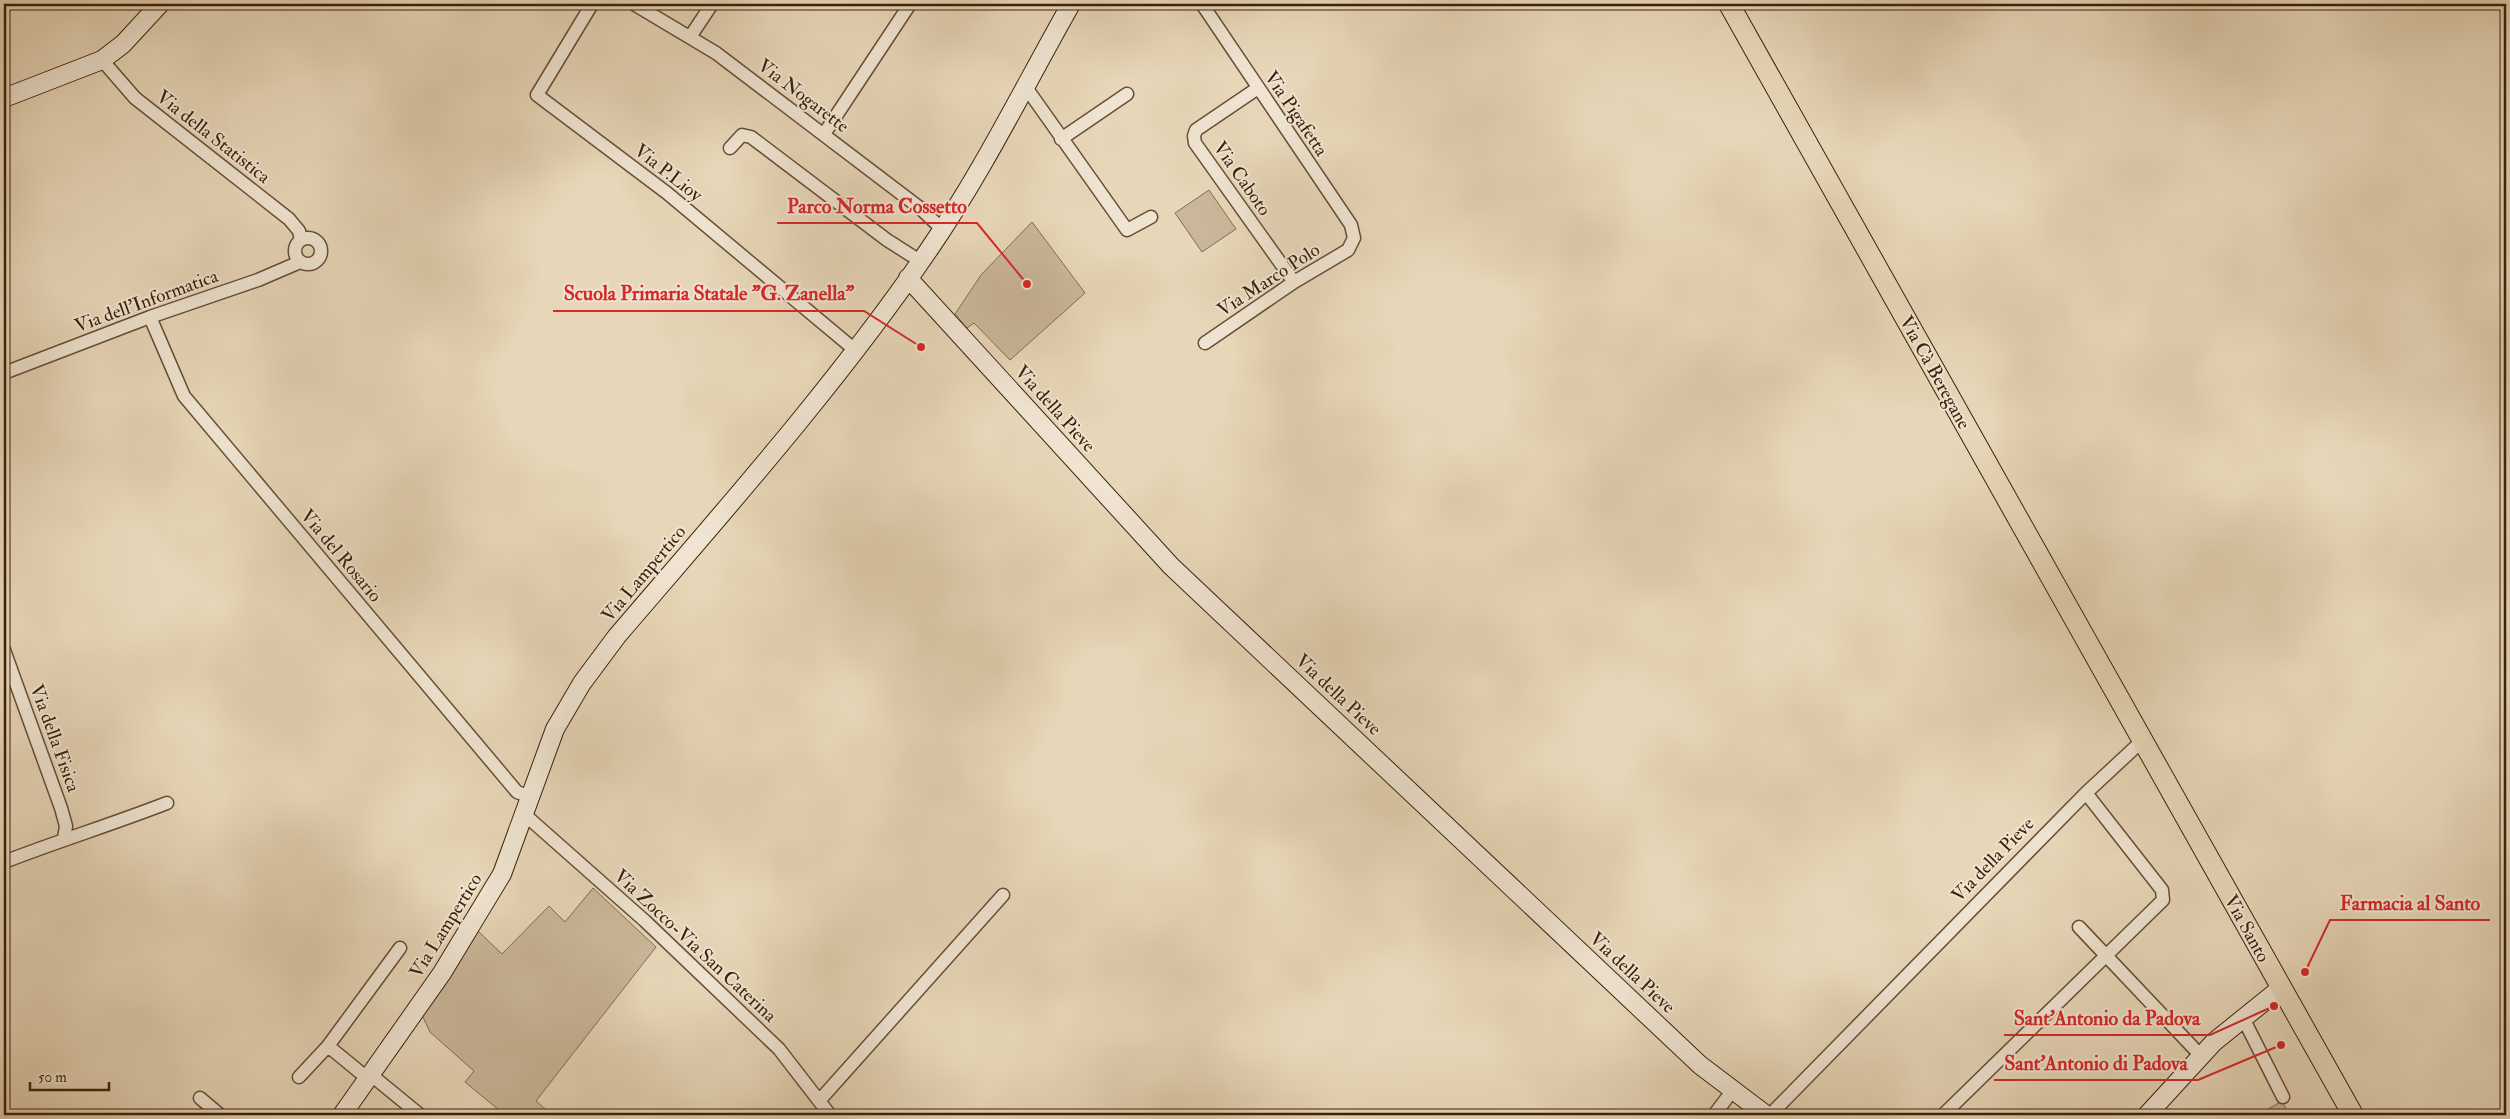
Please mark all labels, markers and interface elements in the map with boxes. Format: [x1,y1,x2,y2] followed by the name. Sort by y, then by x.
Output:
[753,54,854,138] street label: Via Nogarette
[1259,66,1334,161] street label: Via Pigafetta
[152,85,275,189] street label: Via della Statistica
[1208,137,1277,221] street label: Via Caboto
[629,139,708,207] street label: Via P.Lioy
[777,188,977,223] callout: Parco Norma Cossetto
[787,194,967,219] text: Parco Norma Cossetto
[1213,238,1324,322] street label: Via Marco Polo
[71,264,222,338] street label: Via dell'Informatica
[553,276,864,311] callout: Scuola Primaria Statale "G. Zanella"
[564,281,855,306] text: Scuola Primaria Statale "G. Zanella"
[1894,312,1976,434] street label: Via Cà Beregane
[1010,360,1101,457] street label: Via della Pieve
[295,504,387,607] street label: Via del Rosario
[596,520,692,628] street label: Via Lampertico
[1290,649,1386,741] street label: Via della Pieve
[24,681,86,796] street label: Via della Fisica
[1946,812,2039,907] street label: Via della Pieve
[609,864,782,1028] street label: Via Zocco-Via San Caterina
[404,869,488,983] street label: Via Lampertico
[2330,885,2490,920] callout: Farmacia al Santo
[2219,891,2275,966] street label: Via Santo
[2340,891,2481,916] text: Farmacia al Santo
[1584,927,1680,1019] street label: Via della Pieve
[2004,1000,2210,1035] callout: Sant'Antonio da Padova
[2014,1006,2201,1031] text: Sant'Antonio da Padova
[1994,1045,2198,1080] callout: Sant'Antonio di Padova
[2004,1051,2189,1076] text: Sant'Antonio di Padova
[30,1059,109,1091] scale bar
[38,1068,67,1087] text: 50 m

